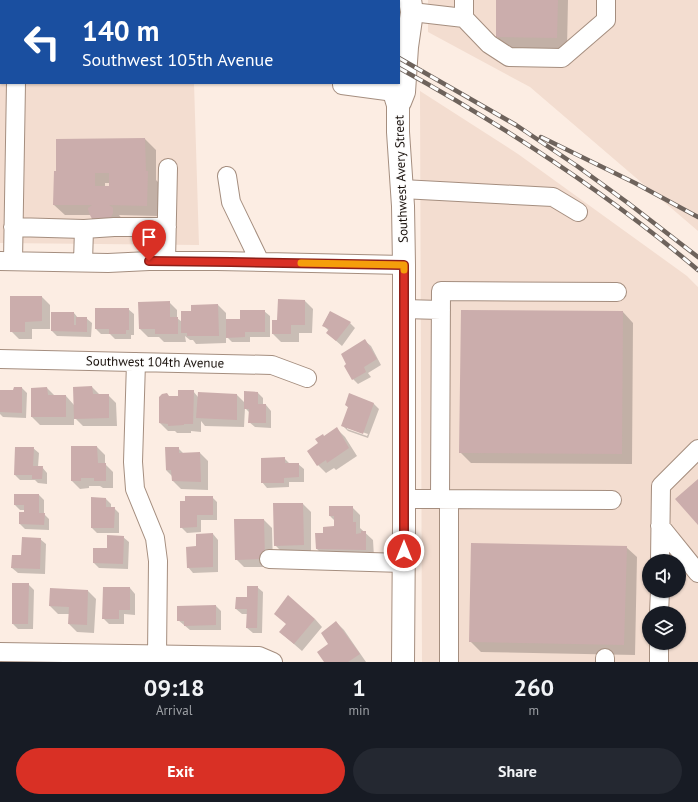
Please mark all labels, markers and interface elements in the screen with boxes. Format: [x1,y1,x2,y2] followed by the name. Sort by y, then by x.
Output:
[82,12,159,49] text: 140 m
[16,16,68,68] icon: left
[82,48,273,71] text: Southwest 105th Avenue
[390,114,412,243] street label: Southwest Avery Street
[132,220,166,261] pin
[138,226,160,248] icon: arrive
[86,352,224,372] street label: Southwest 104th Avenue
[383,530,425,572] position arrow
[642,554,686,650] map controls
[642,554,686,598] button: sound
[642,606,686,650] button: layers
[144,672,205,703] text: 09:18
[352,672,366,703] text: 1
[513,672,554,703] text: 260
[156,702,192,719] text: Arrival
[348,702,370,719] text: min
[529,702,539,719] text: m
[16,748,345,794] button: Exit
[353,748,682,794] button: Share

